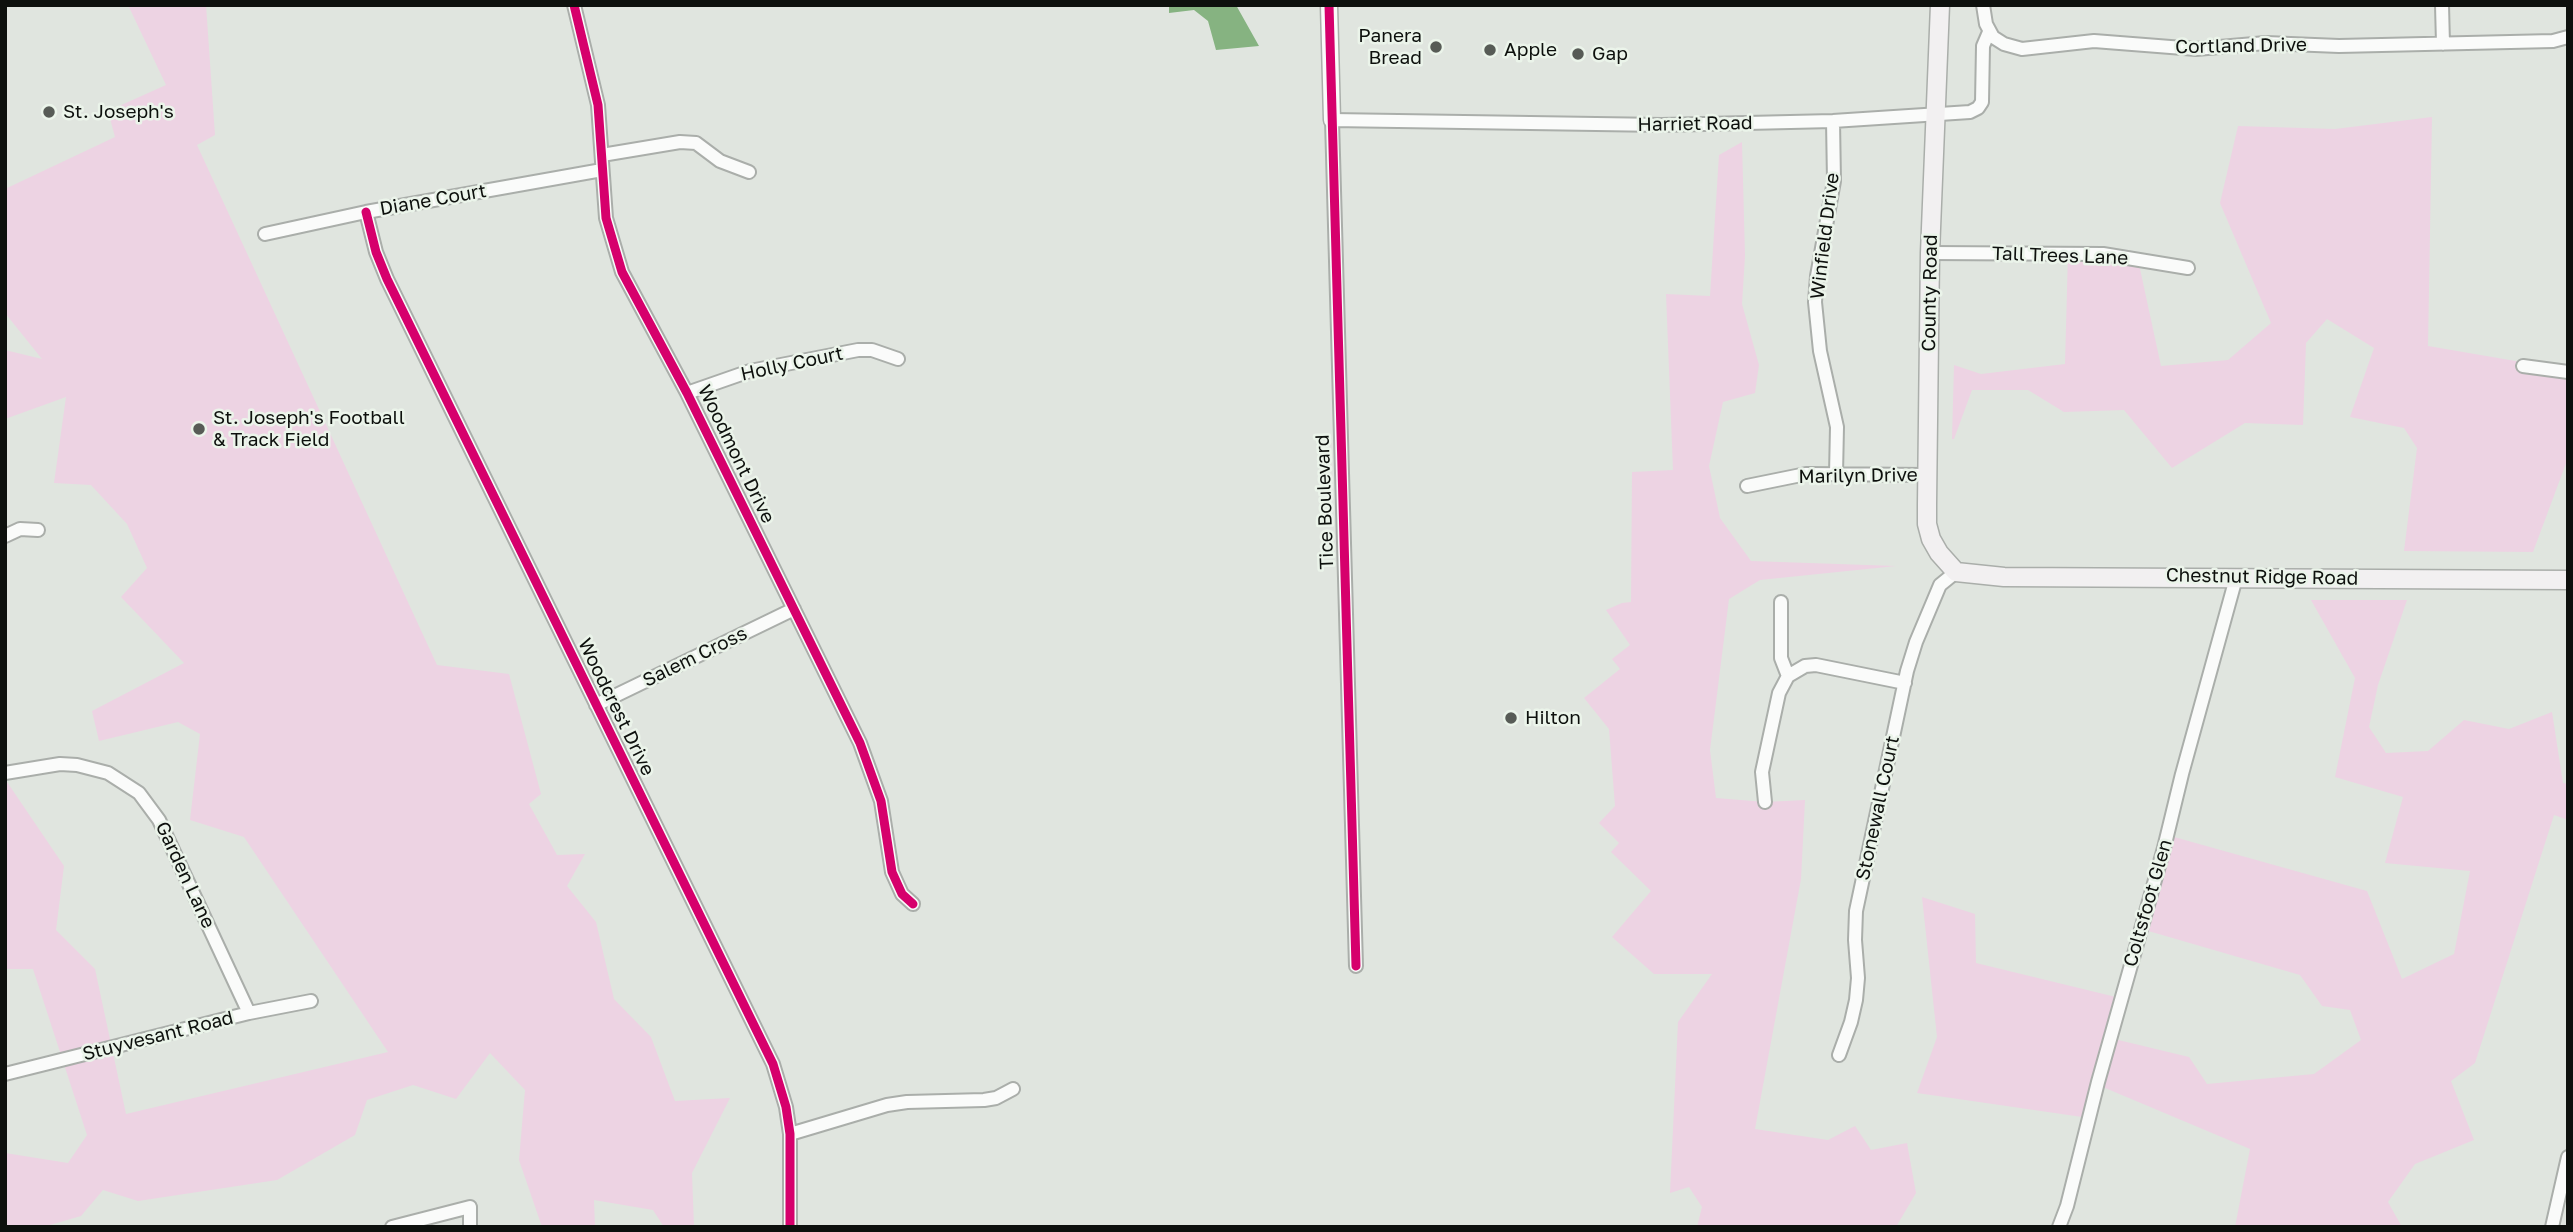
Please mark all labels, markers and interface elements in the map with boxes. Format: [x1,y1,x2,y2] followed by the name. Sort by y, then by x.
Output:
[1358,25,1422,69] place label: Panera Bread
[2175,33,2307,59] street label: Cortland Drive
[1428,39,1444,55] marker: Panera Bread
[1504,39,1557,61] place label: Apple
[1482,42,1498,58] marker: Apple
[1592,43,1628,65] place label: Gap
[1570,46,1586,62] marker: Gap
[63,101,174,123] place label: St. Joseph's
[41,104,57,120] marker: St. Joseph's
[1637,112,1753,136] street label: Harriet Road
[1806,171,1844,301] street label: Winfield Drive
[378,179,488,221] street label: Diane Court
[1918,234,1942,352] street label: County Road
[1991,242,2129,270] street label: Tall Trees Lane
[739,342,845,386] street label: Holly Court
[693,381,779,527] street label: Woodmont Drive
[213,407,405,451] place label: St. Joseph's Football & Track Field
[191,421,207,437] marker: St. Joseph's Football & Track Field
[1311,434,1339,570] street label: Tice Boulevard
[1798,464,1918,488] street label: Marilyn Drive
[2166,564,2358,590] street label: Chestnut Ridge Road
[639,622,751,692] street label: Salem Cross
[573,635,659,779] street label: Woodcrest Drive
[1525,707,1581,729] place label: Hilton
[1503,710,1519,726] marker: Hilton
[1852,734,1904,882] street label: Stonewall Court
[150,818,220,932] street label: Garden Lane
[2119,837,2177,969] street label: Coltsfoot Glen
[80,1006,236,1066] street label: Stuyvesant Road

